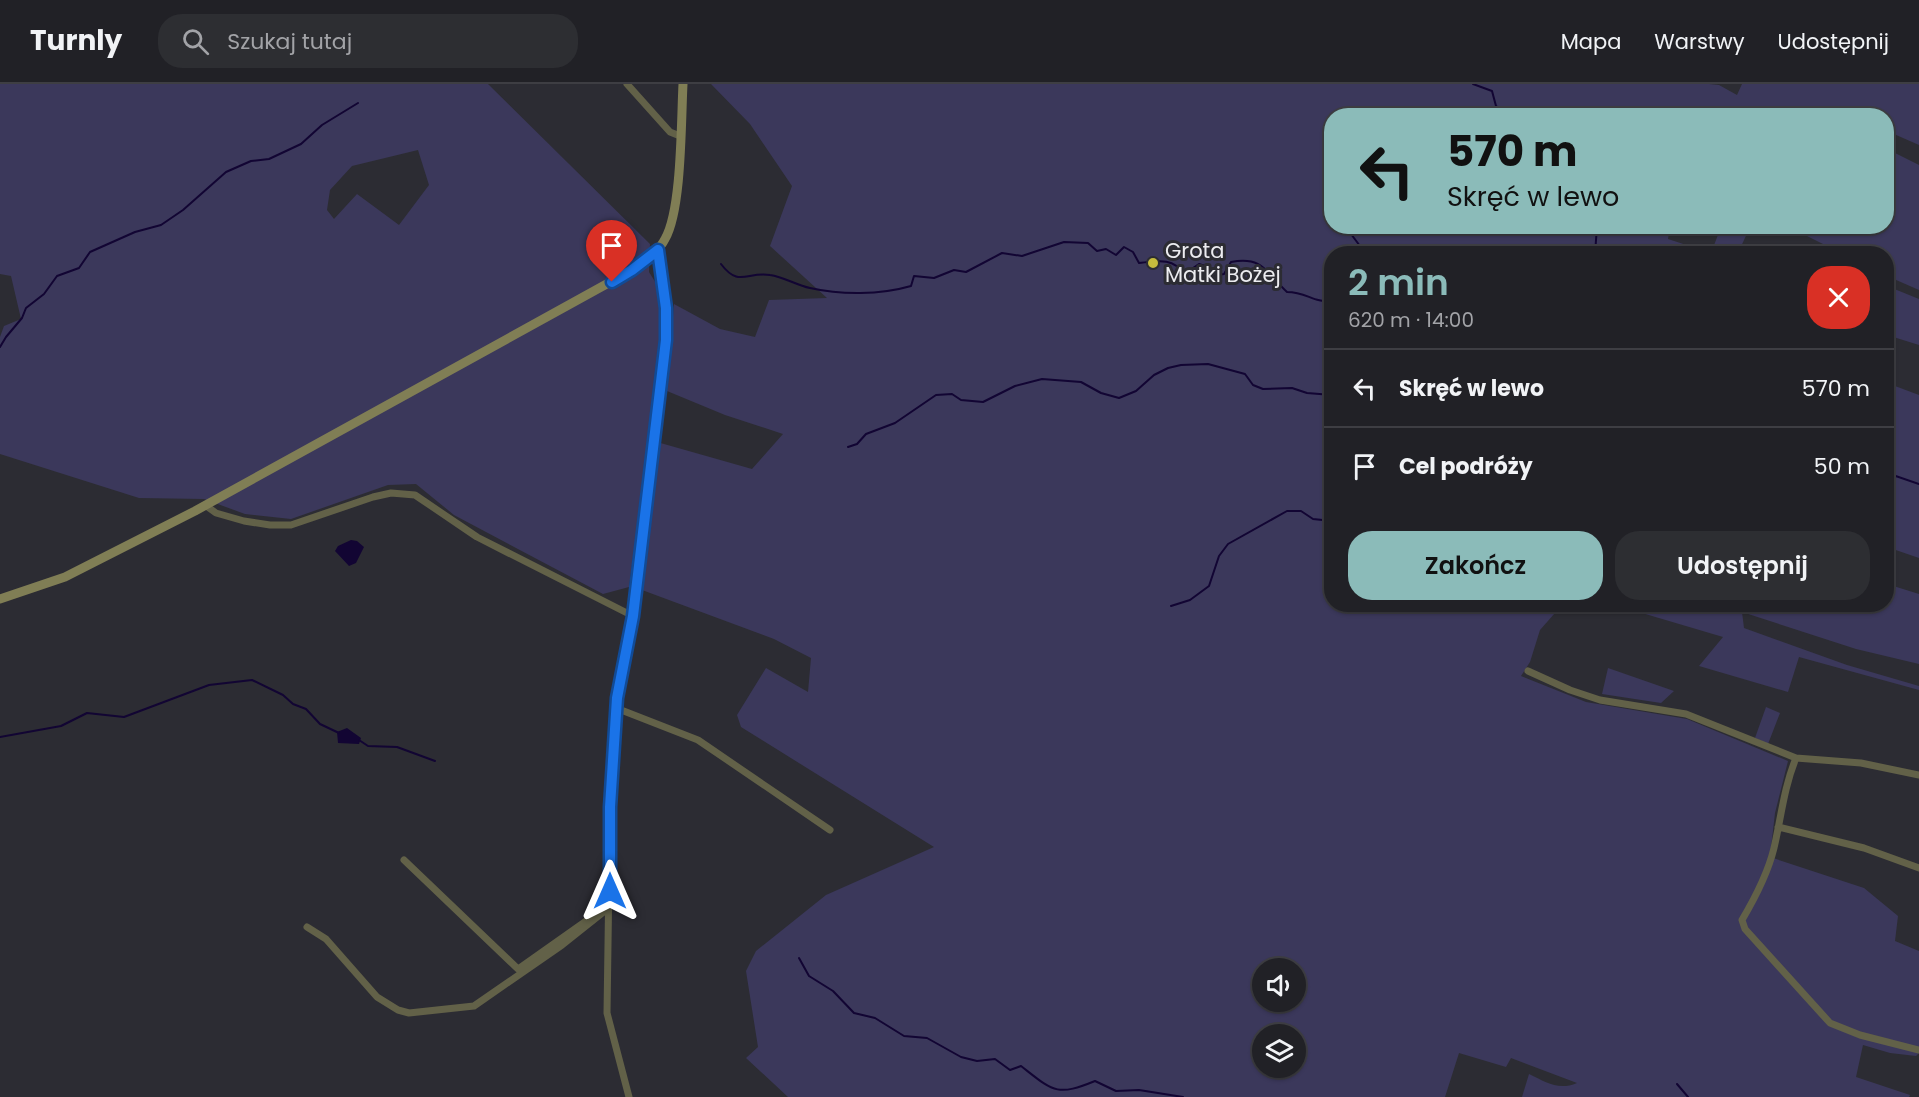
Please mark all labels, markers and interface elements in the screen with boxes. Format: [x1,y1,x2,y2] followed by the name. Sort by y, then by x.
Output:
[158,14,578,68] search box
[30,21,122,60] text: Turnly
[179,25,212,58] icon: search
[227,26,352,57] text: Szukaj tutaj
[1561,27,1621,56] text: Mapa
[1654,27,1745,56] text: Warstwy
[1778,27,1889,56] text: Udostępnij
[1447,122,1578,181] text: 570 m
[1348,132,1426,210] icon: left
[1447,178,1619,215] text: Skręć w lewo
[586,220,637,282] pin
[595,229,628,262] icon: arrive
[1165,236,1281,289] place label: Grota Matki Bożej
[1146,256,1160,270] marker: Grota Matki Bożej
[1348,257,1449,308] text: 2 min
[1807,266,1870,329] button: close
[1348,306,1474,334] text: 620 m · 14:00
[1348,372,1381,405] icon: left
[1399,373,1544,404] text: Skręć w lewo
[1802,373,1870,404] text: 570 m
[1348,450,1381,483] icon: arrive
[1399,451,1533,482] text: Cel podróży
[1814,451,1870,482] text: 50 m
[1348,531,1603,600] button: Zakończ
[1615,531,1870,600] button: Udostępnij
[578,859,642,923] position arrow
[1252,958,1306,1078] map controls
[1252,958,1306,1012] button: sound
[1252,1024,1306,1078] button: layers

